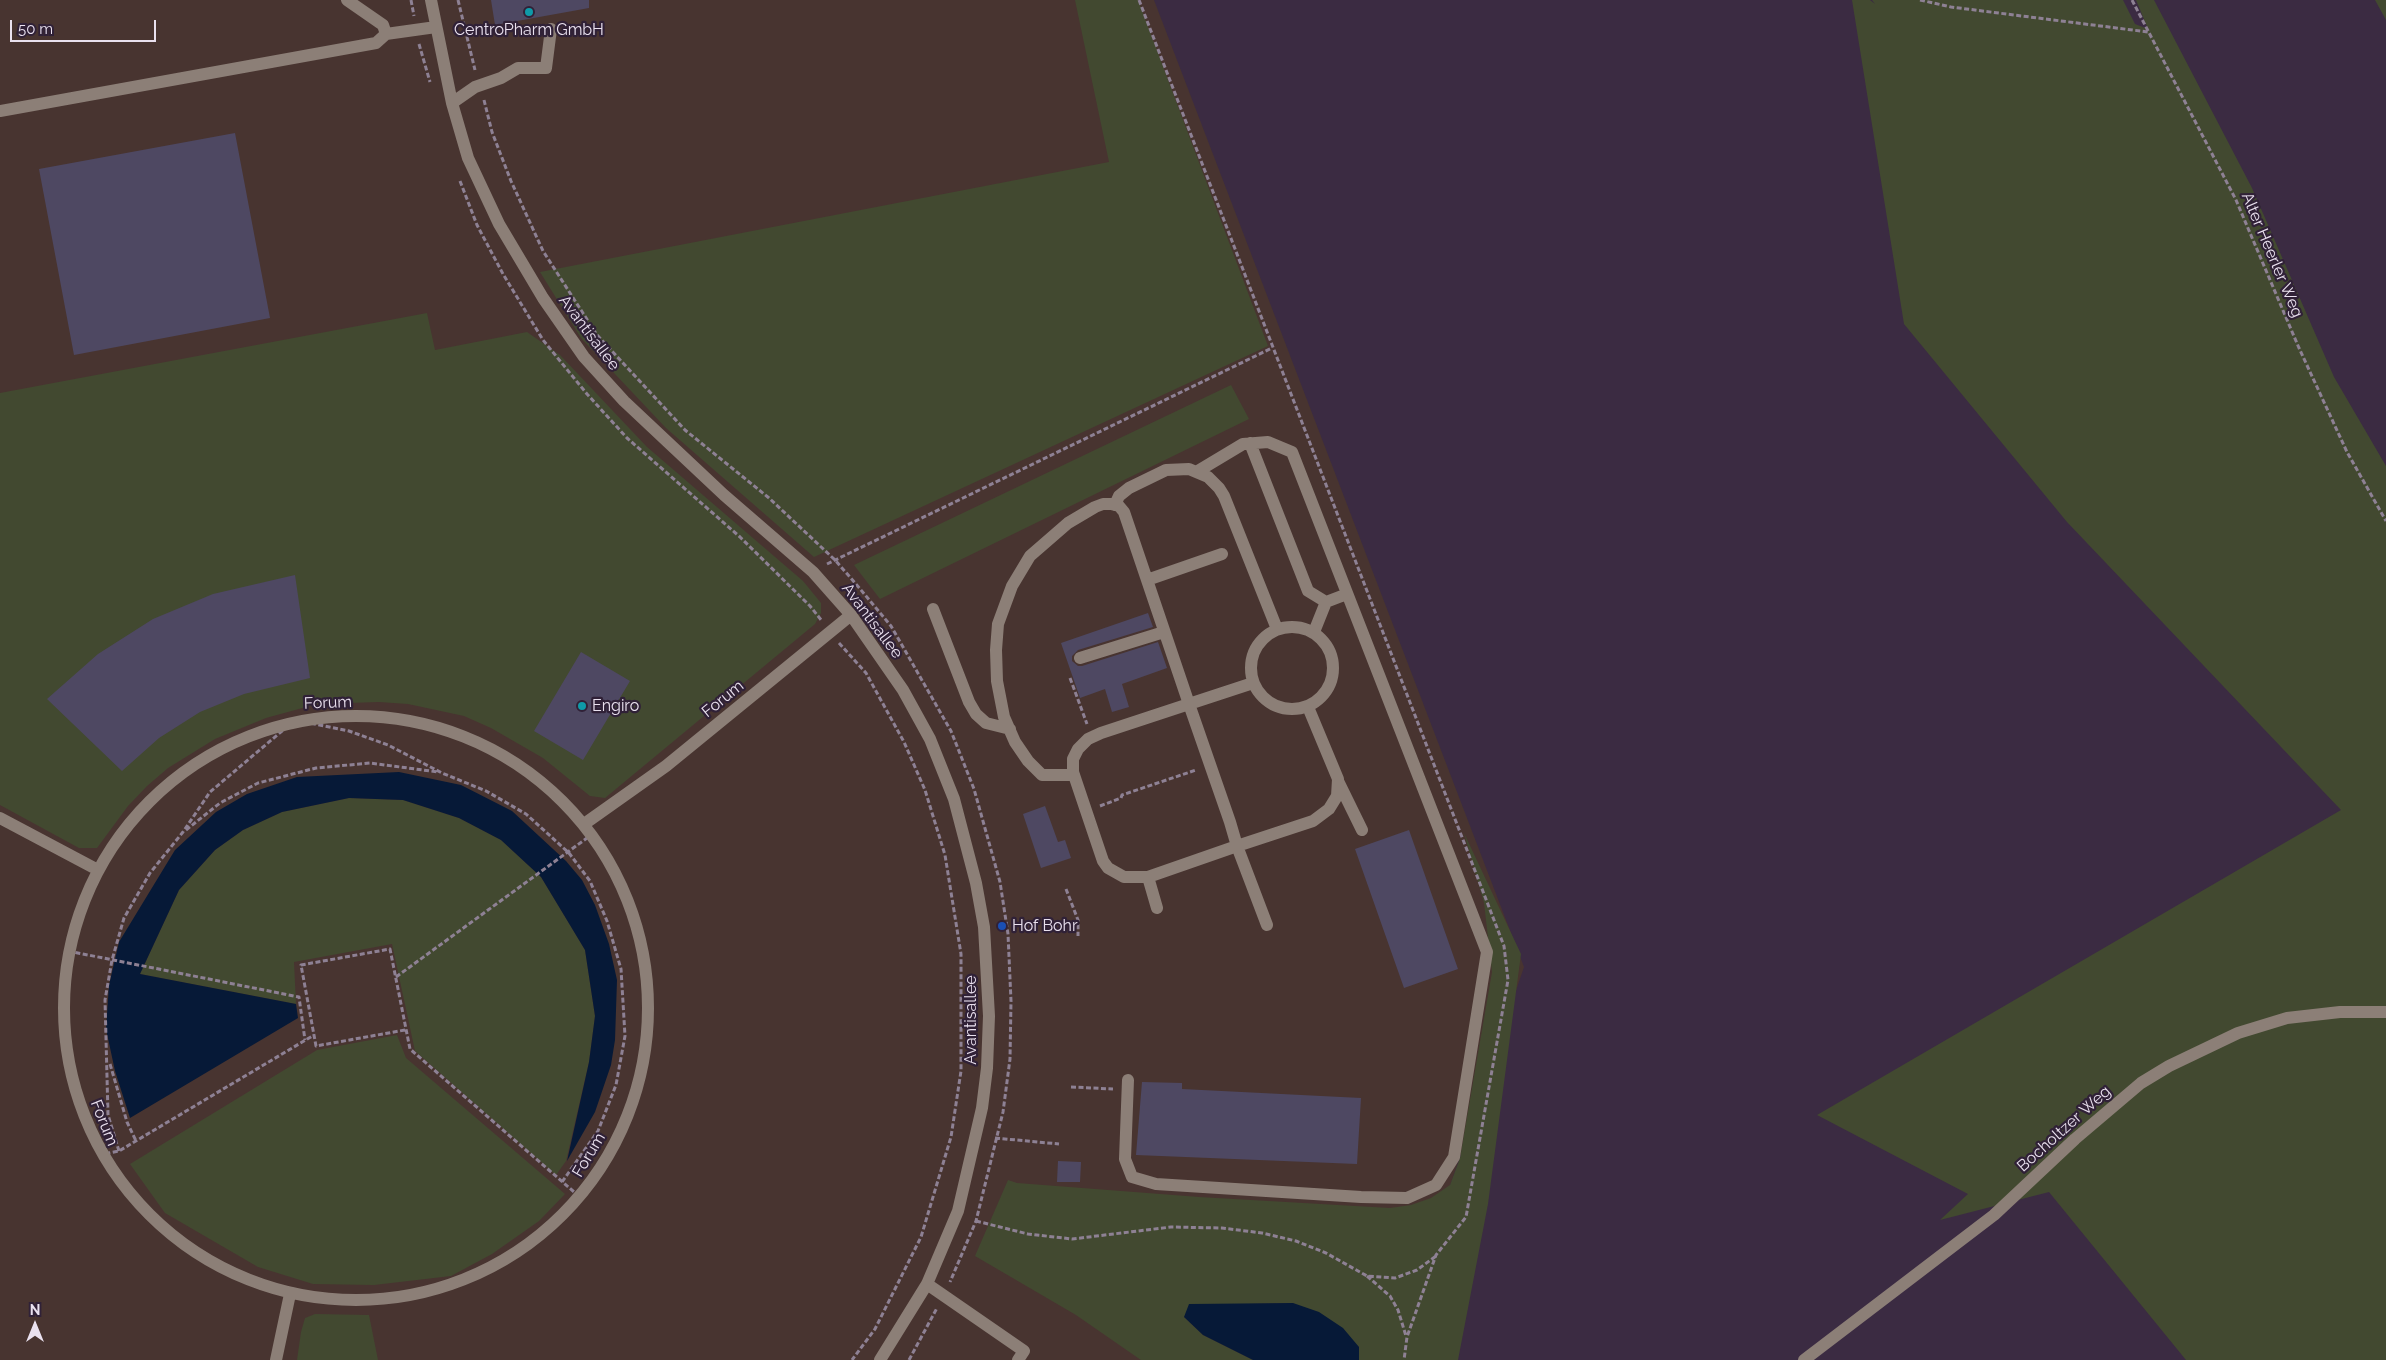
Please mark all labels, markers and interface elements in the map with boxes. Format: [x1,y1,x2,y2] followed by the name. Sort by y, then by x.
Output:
[523,6,535,18] marker: CentroPharm GmbH
[12,10,159,42] scale bar
[18,20,53,38] text: 50 m
[454,20,604,40] place label: CentroPharm GmbH
[2237,190,2307,320] street label: Alter Heerler Weg
[554,292,624,374] street label: Avantisallee
[837,580,907,662] street label: Avantisallee
[698,676,748,722] street label: Forum
[304,693,352,713] street label: Forum
[592,696,639,716] place label: Engiro
[576,700,588,712] marker: Engiro
[1012,916,1078,936] place label: Hof Bohr
[996,920,1008,932] marker: Hof Bohr
[961,975,981,1065] street label: Avantisallee
[2013,1082,2115,1176] street label: Bocholtzer Weg
[86,1097,122,1149] street label: Forum
[568,1129,610,1181] street label: Forum
[10,1300,60,1350] north arrow
[30,1302,40,1318] text: N

